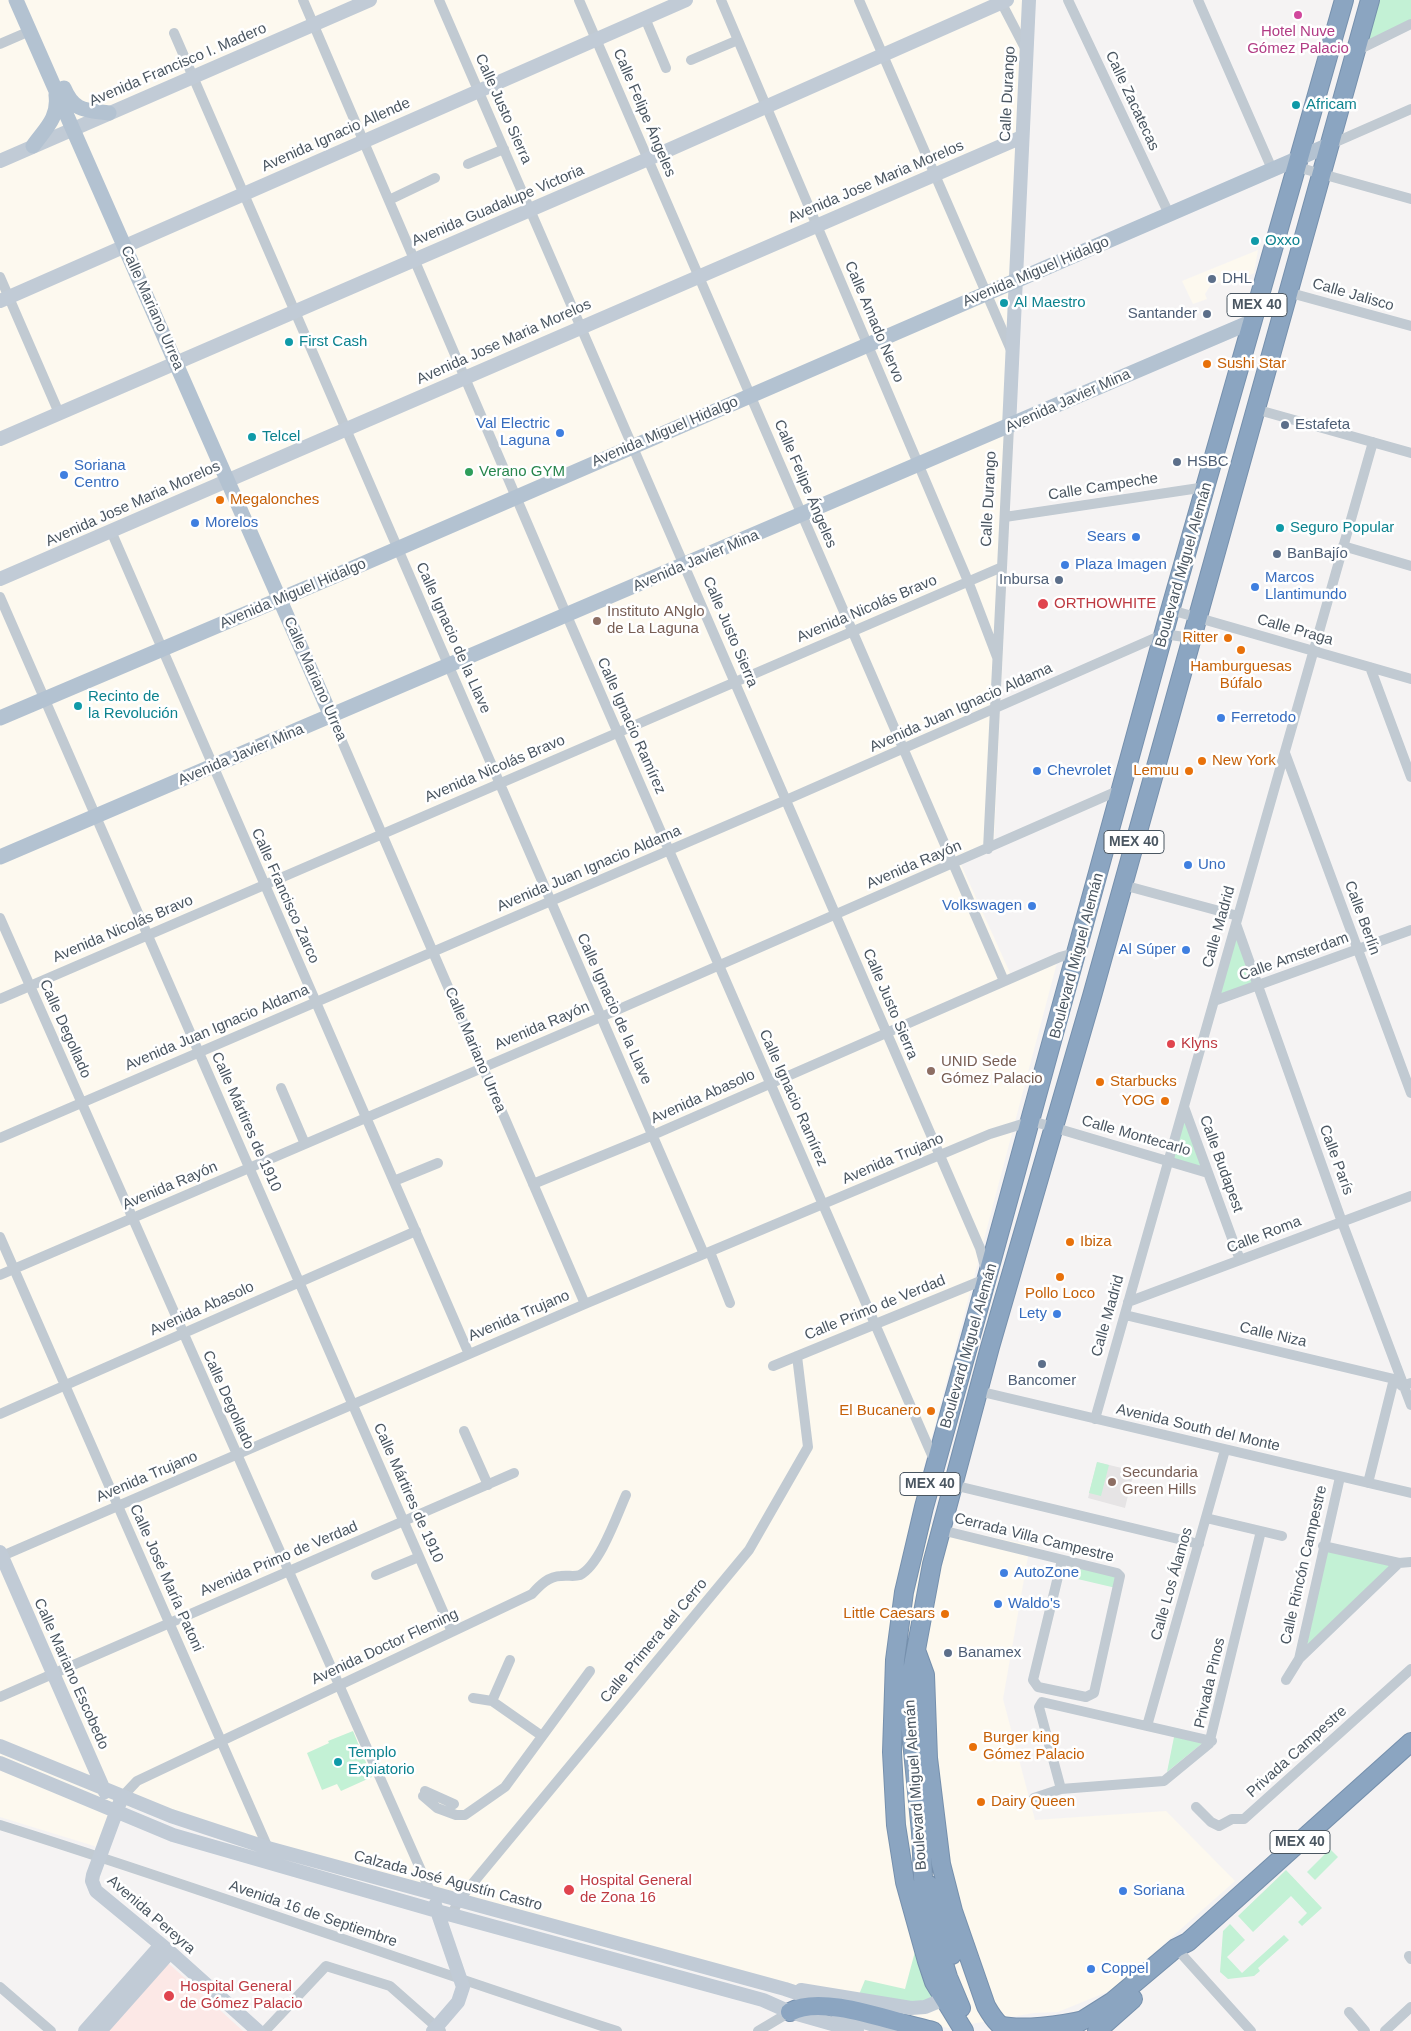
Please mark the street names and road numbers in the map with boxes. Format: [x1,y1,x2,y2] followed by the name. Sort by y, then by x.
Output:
[87,19,269,111] street label: Avenida Francisco I. Madero
[609,46,679,180] street label: Calle Felipe Ángeles
[997,46,1019,142] street label: Calle Durango
[1101,48,1163,154] street label: Calle Zacatecas
[471,51,535,167] street label: Calle Justo Sierra
[259,94,413,176] street label: Avenida Ignacio Allende
[786,137,966,227] street label: Avenida Jose Maria Morelos
[409,161,587,251] street label: Avenida Guadalupe Victoria
[960,233,1112,311] street label: Avenida Miguel Hidalgo
[116,243,188,373] street label: Calle Mariano Urrea
[840,259,908,385] street label: Calle Amado Nervo
[1310,275,1396,315] street label: Calle Jalisco
[1227,294,1287,316] road number: MEX 40
[414,295,594,389] street label: Avenida Jose Maria Morelos
[1003,365,1133,437] street label: Avenida Javier Mina
[589,393,741,471] street label: Avenida Miguel Hidalgo
[770,417,840,551] street label: Calle Felipe Ángeles
[978,451,1000,547] street label: Calle Durango
[43,457,223,551] street label: Avenida Jose Maria Morelos
[1047,469,1159,505] street label: Calle Campeche
[1152,480,1216,650] street label: Boulevard Miguel Alemán
[630,526,762,596] street label: Avenida Javier Mina
[217,555,369,633] street label: Avenida Miguel Hidalgo
[412,560,494,716] street label: Calle Ignacio de la Llave
[794,571,940,647] street label: Avenida Nicolás Bravo
[699,574,761,690] street label: Calle Justo Sierra
[1255,611,1335,649] street label: Calle Praga
[279,614,351,744] street label: Calle Mariano Urrea
[593,655,669,797] street label: Calle Ignacio Ramírez
[867,659,1055,757] street label: Avenida Juan Ignacio Aldama
[175,720,307,790] street label: Avenida Javier Mina
[422,731,568,807] street label: Avenida Nicolás Bravo
[494,822,684,916] street label: Avenida Juan Ignacio Aldama
[247,826,323,966] street label: Calle Francisco Zarco
[1104,830,1164,854] road number: MEX 40
[864,837,964,893] street label: Avenida Rayón
[1046,871,1108,1041] street label: Boulevard Miguel Alemán
[1340,878,1384,958] street label: Calle Berlín
[1199,884,1239,970] street label: Calle Madrid
[50,891,196,967] street label: Avenida Nicolás Bravo
[1237,929,1351,985] street label: Calle Amsterdam
[573,931,655,1087] street label: Calle Ignacio de la Llave
[859,946,921,1062] street label: Calle Justo Sierra
[35,977,95,1081] street label: Calle Degollado
[122,981,312,1075] street label: Avenida Juan Ignacio Aldama
[440,985,510,1115] street label: Calle Mariano Urrea
[492,998,592,1054] street label: Avenida Rayón
[755,1027,831,1169] street label: Calle Ignacio Ramírez
[207,1049,285,1195] street label: Calle Mártires de 1910
[648,1066,758,1128] street label: Avenida Abasolo
[1079,1112,1193,1160] street label: Calle Montecarlo
[1195,1113,1247,1215] street label: Calle Budapest
[1315,1122,1357,1198] street label: Calle París
[840,1130,946,1188] street label: Avenida Trujano
[120,1158,220,1214] street label: Avenida Rayón
[1224,1213,1304,1257] street label: Calle Roma
[937,1261,1001,1431] street label: Boulevard Miguel Alemán
[802,1272,948,1344] street label: Calle Primo de Verdad
[1088,1273,1128,1359] street label: Calle Madrid
[147,1278,257,1340] street label: Avenida Abasolo
[466,1287,572,1345] street label: Avenida Trujano
[1238,1319,1308,1351] street label: Calle Niza
[198,1348,258,1452] street label: Calle Degollado
[1114,1400,1282,1456] street label: Avenida South del Monte
[369,1420,447,1566] street label: Calle Mártires de 1910
[94,1448,200,1506] street label: Avenida Trujano
[900,1472,960,1496] road number: MEX 40
[1277,1484,1331,1646] street label: Calle Rincón Campestre
[125,1502,207,1654] street label: Calle José María Patoni
[952,1509,1116,1567] street label: Cerrada Villa Campestre
[197,1518,361,1600] street label: Avenida Primo de Verdad
[1147,1525,1197,1643] street label: Calle Los Álamos
[597,1575,711,1707] street label: Calle Primera del Cerro
[30,1596,112,1752] street label: Calle Mariano Escobedo
[309,1605,461,1689] street label: Avenida Doctor Fleming
[1191,1636,1229,1730] street label: Privada Pinos
[901,1699,931,1871] street label: Boulevard Miguel Alemán
[1243,1702,1351,1802] street label: Privada Campestre
[1270,1830,1330,1854] road number: MEX 40
[352,1847,544,1915] street label: Calzada José Agustín Castro
[103,1872,199,1958] street label: Avenida Pereyra
[227,1877,399,1951] street label: Avenida 16 de Septiembre

